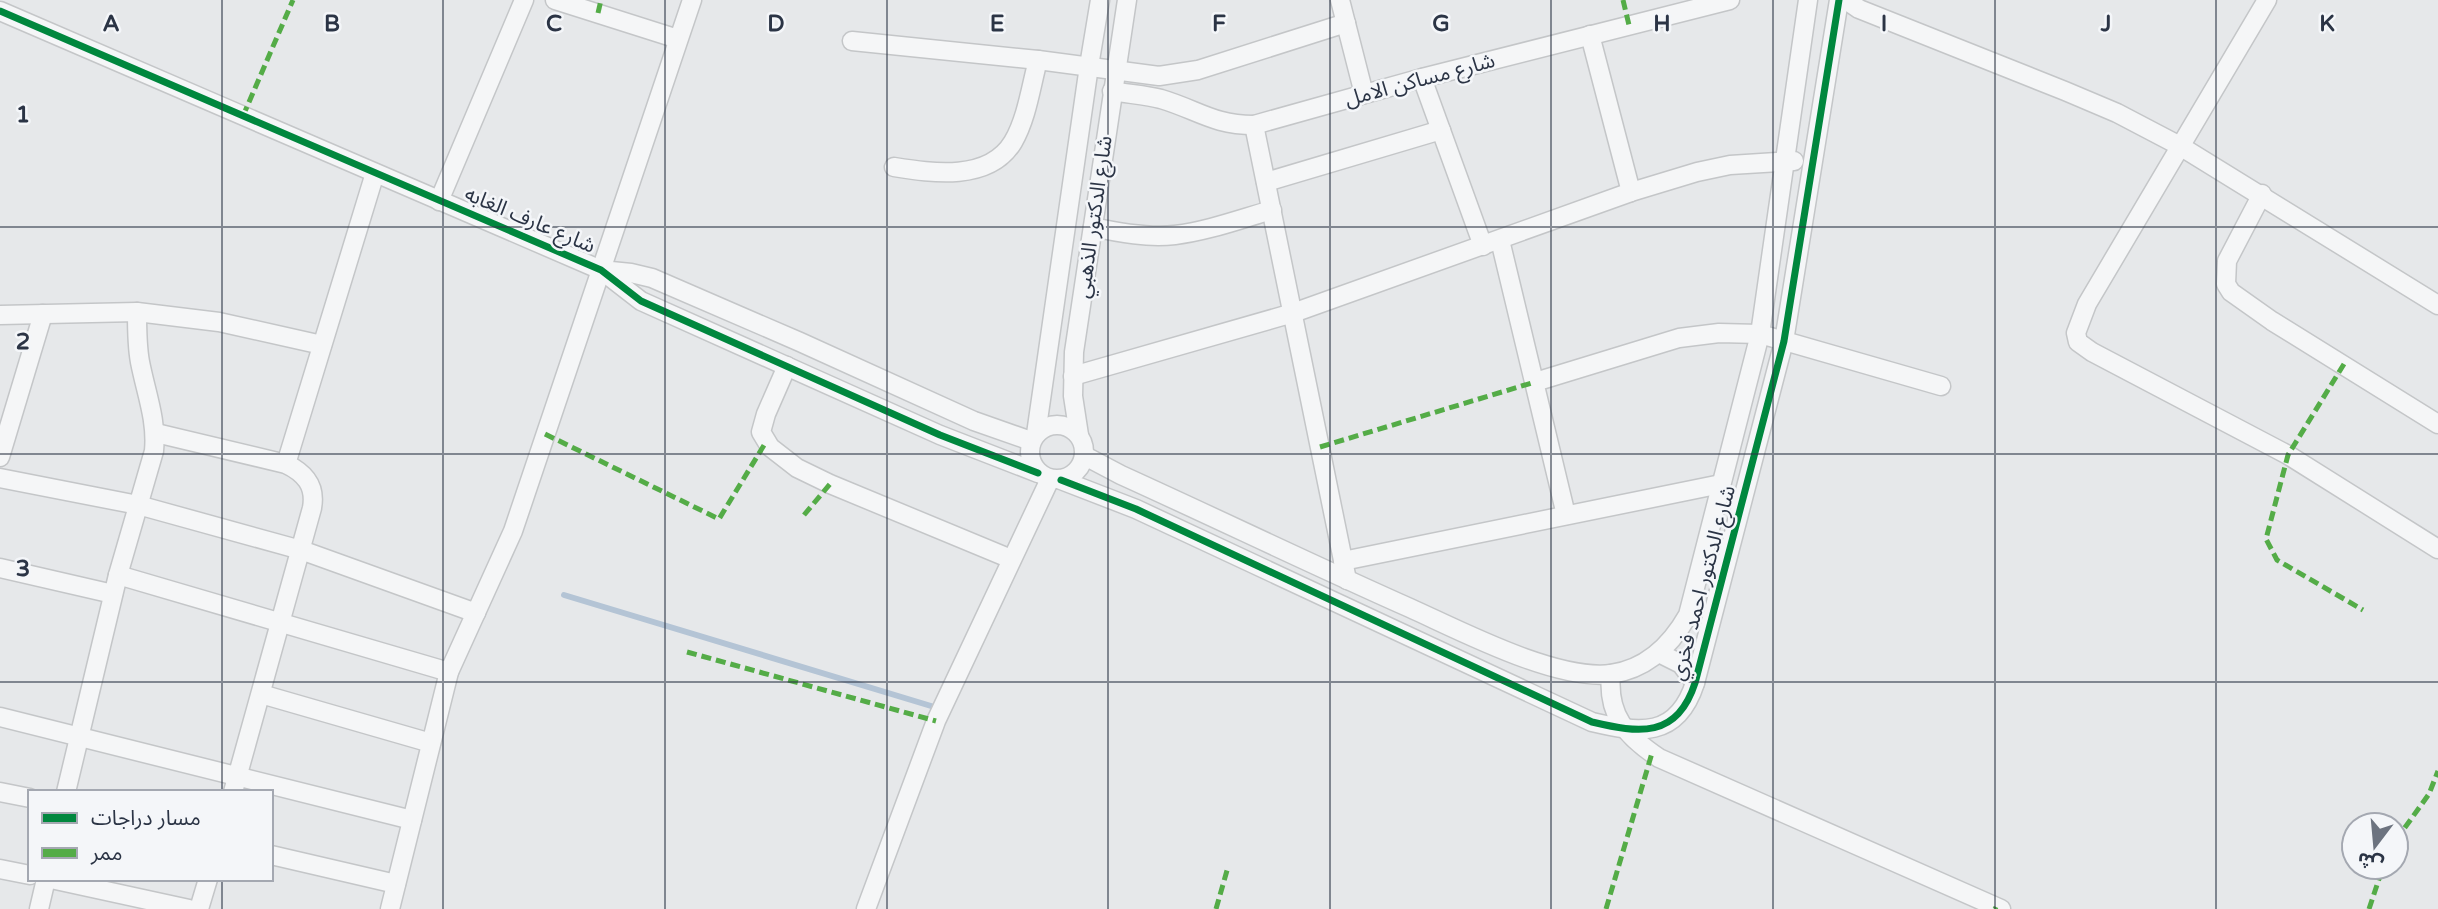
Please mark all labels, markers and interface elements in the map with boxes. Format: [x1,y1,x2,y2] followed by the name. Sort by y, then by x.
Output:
[102,10,120,38] text: A
[324,10,340,38] text: B
[546,10,562,38] text: C
[767,10,785,38] text: D
[990,10,1004,38] text: E
[1212,10,1226,38] text: F
[1432,10,1450,38] text: G
[1653,10,1671,38] text: H
[1881,10,1887,38] text: I
[2100,10,2111,38] text: J
[2319,10,2335,38] text: K
[1342,48,1498,114] street label: شارع مساكن الامل
[16,101,30,129] text: 1
[1070,134,1121,300] street label: شارع الدكتور الذهبي
[460,181,599,261] street label: شارع عارف الغابه
[16,328,30,356] text: 2
[1665,483,1744,684] street label: شارع الدكتور احمد فخري
[16,555,30,583] text: 3
[28,790,273,881] legend
[91,806,201,831] text: مسار دراجات
[2340,811,2410,881] north arrow
[90,841,122,866] text: ممر
[2355,847,2386,876] text: ش

